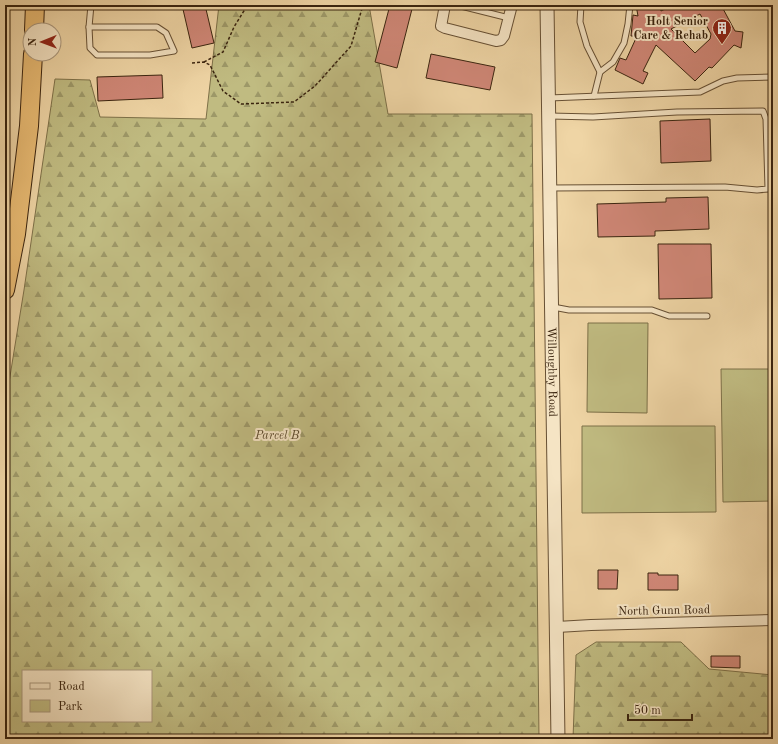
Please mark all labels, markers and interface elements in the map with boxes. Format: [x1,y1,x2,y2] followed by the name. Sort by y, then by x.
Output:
[633,16,708,42] place label: Holt Senior Care & Rehab
[711,17,733,45] building icon: Holt Senior Care & Rehab
[22,22,62,62] north arrow
[28,37,39,46] text: N
[545,327,558,417] street label: Willoughby Road
[254,430,300,442] park label: Parcel B
[618,604,710,618] street label: North Gunn Road
[22,670,152,722] legend
[58,681,85,693] text: Road
[628,696,692,722] scale bar
[58,701,83,713] text: Park
[634,704,661,717] text: 50 m

